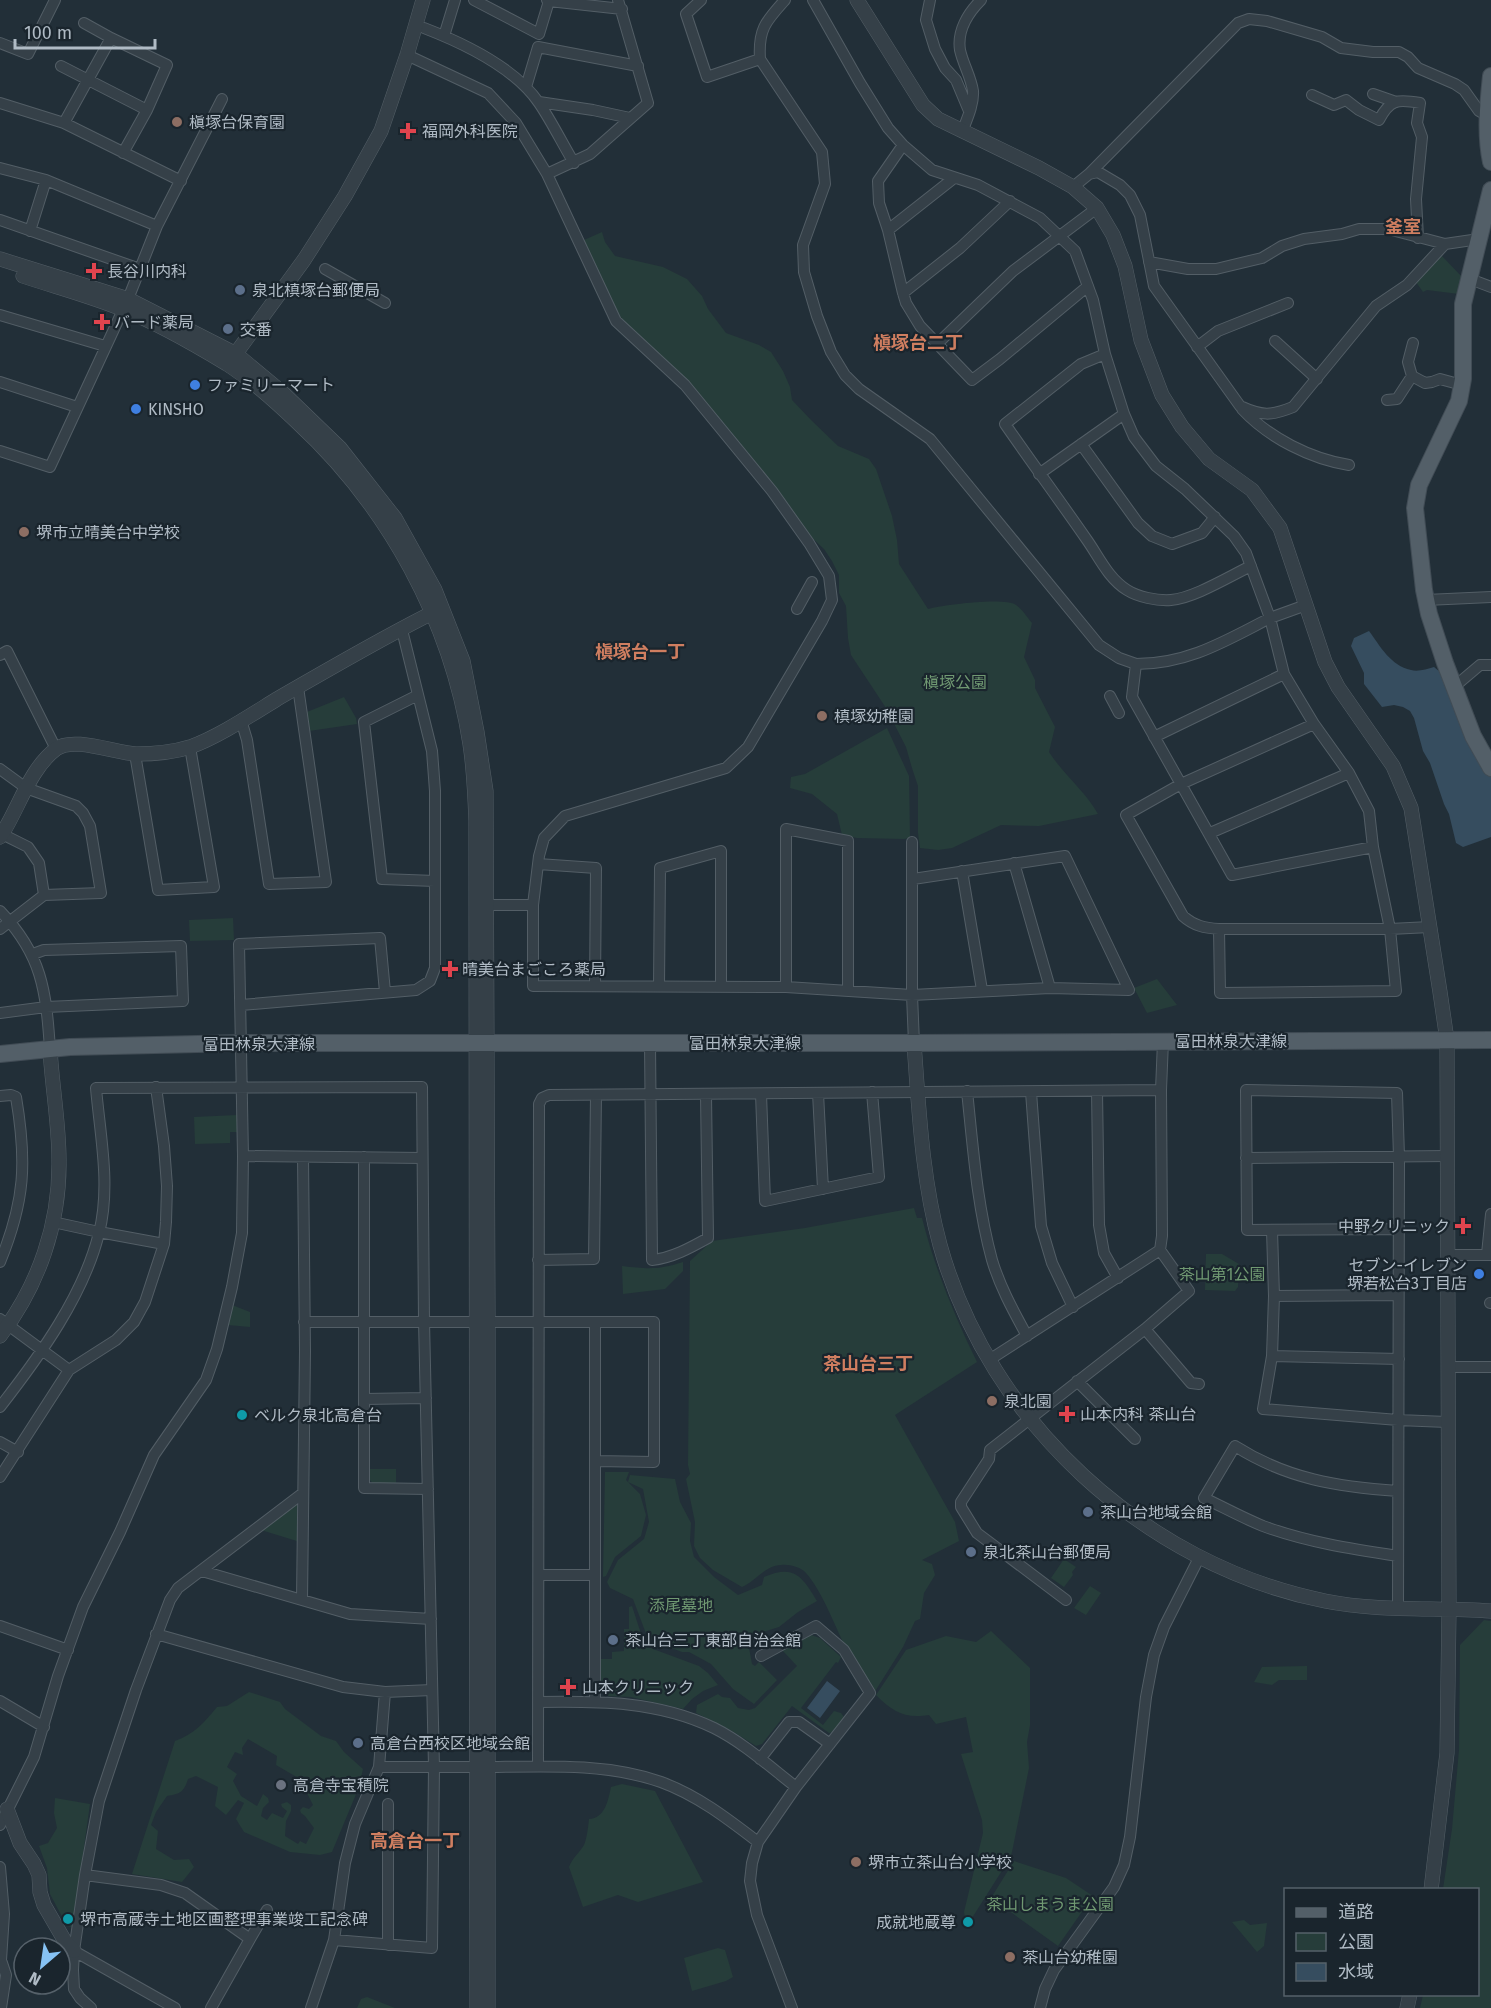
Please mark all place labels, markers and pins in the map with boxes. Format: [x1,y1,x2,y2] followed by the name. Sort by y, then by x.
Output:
[189,113,285,132] place label: 槇塚台保育園
[170,115,184,129] marker: 槇塚台保育園
[399,122,417,140] marker: 福岡外科医院
[422,122,518,141] place label: 福岡外科医院
[85,262,103,280] marker: 長谷川内科
[107,262,187,281] place label: 長谷川内科
[252,281,380,300] place label: 泉北槙塚台郵便局
[233,283,247,297] marker: 泉北槙塚台郵便局
[114,313,194,332] place label: バード薬局
[95,315,109,329] marker: バード薬局
[240,320,272,339] place label: 交番
[221,322,235,336] marker: 交番
[207,376,335,395] place label: ファミリーマート
[188,378,202,392] marker: ファミリーマート
[148,400,204,419] place label: KINSHO
[129,402,143,416] marker: KINSHO
[36,523,180,542] place label: 堺市立晴美台中学校
[17,525,31,539] marker: 堺市立晴美台中学校
[834,707,914,726] place label: 槙塚幼稚園
[815,709,829,723] marker: 槙塚幼稚園
[462,960,606,979] place label: 晴美台まごころ薬局
[443,962,457,976] marker: 晴美台まごころ薬局
[1338,1217,1450,1236] place label: 中野クリニック
[1454,1217,1472,1235] marker: 中野クリニック
[1347,1256,1467,1293] place label: セブン-イレブン 堺若松台3丁目店
[1472,1267,1486,1281] marker: セブン-イレブン 堺若松台3丁目店
[1004,1392,1052,1411] place label: 泉北園
[985,1394,999,1408] marker: 泉北園
[1058,1405,1076,1423] marker: 山本内科 茶山台
[1080,1405,1196,1424] place label: 山本内科 茶山台
[254,1406,382,1425] place label: ベルク泉北高倉台
[235,1408,249,1422] marker: ベルク泉北高倉台
[1100,1503,1212,1522] place label: 茶山台地域会館
[1081,1505,1095,1519] marker: 茶山台地域会館
[983,1543,1111,1562] place label: 泉北茶山台郵便局
[964,1545,978,1559] marker: 泉北茶山台郵便局
[625,1631,801,1650] place label: 茶山台三丁東部自治会館
[606,1633,620,1647] marker: 茶山台三丁東部自治会館
[559,1678,577,1696] marker: 山本クリニック
[582,1678,694,1697] place label: 山本クリニック
[370,1734,530,1753] place label: 高倉台西校区地域会館
[351,1736,365,1750] marker: 高倉台西校区地域会館
[293,1776,389,1795] place label: 高倉寺宝積院
[274,1778,288,1792] marker: 高倉寺宝積院
[868,1853,1012,1872] place label: 堺市立茶山台小学校
[849,1855,863,1869] marker: 堺市立茶山台小学校
[80,1910,368,1929] place label: 堺市高蔵寺土地区画整理事業竣工記念碑
[61,1912,75,1926] marker: 堺市高蔵寺土地区画整理事業竣工記念碑
[876,1913,956,1932] place label: 成就地蔵尊
[961,1915,975,1929] marker: 成就地蔵尊
[1022,1948,1118,1967] place label: 茶山台幼稚園
[1003,1950,1017,1964] marker: 茶山台幼稚園

